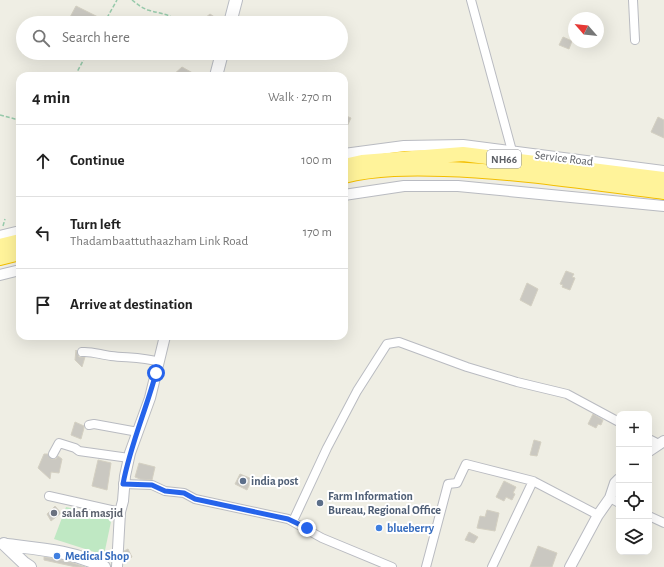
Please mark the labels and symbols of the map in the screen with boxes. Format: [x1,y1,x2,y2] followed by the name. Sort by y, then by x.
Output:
[568,12,604,48] north arrow
[534,148,594,168] street label: Service Road
[487,150,521,168] road number: NH66
[147,364,165,382] route start
[251,475,298,487] place label: india post
[238,476,248,486] marker: india post
[328,490,441,516] place label: Farm Information Bureau, Regional Office
[315,498,325,508] marker: Farm Information Bureau, Regional Office
[62,507,124,520] place label: salafi masjid
[49,508,59,518] marker: salafi masjid
[298,519,316,537] route end
[387,522,435,535] place label: blueberry
[374,523,384,533] marker: blueberry
[65,550,129,562] place label: Medical Shop
[52,551,62,561] marker: Medical Shop

